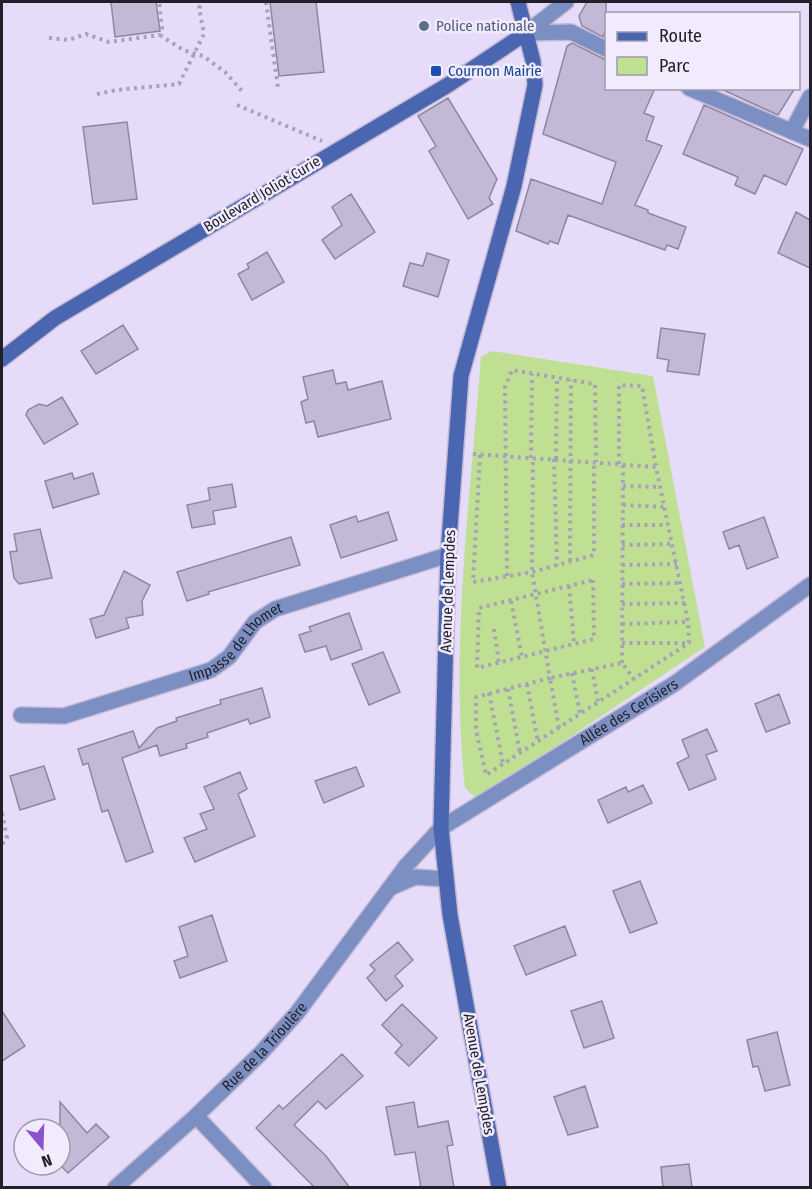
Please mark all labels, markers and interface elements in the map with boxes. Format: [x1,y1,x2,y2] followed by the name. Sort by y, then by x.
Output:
[605,12,800,90] legend
[436,17,534,35] place label: Police nationale
[417,19,431,33] marker: Police nationale
[659,25,702,47] text: Route
[659,55,690,77] text: Parc
[448,62,542,80] place label: Cournon Mairie
[429,64,443,78] marker: Cournon Mairie
[200,152,324,236] street label: Boulevard Joliot Curie
[437,529,459,653] street label: Avenue de Lempdes
[187,598,284,685] street label: Impasse de Lhomet
[576,675,681,749] street label: Allée des Cerisiers
[218,999,311,1095] street label: Rue de la Trioulère
[459,1012,499,1136] street label: Avenue de Lempdes
[12,1117,72,1177] north arrow
[39,1150,54,1171] text: N

